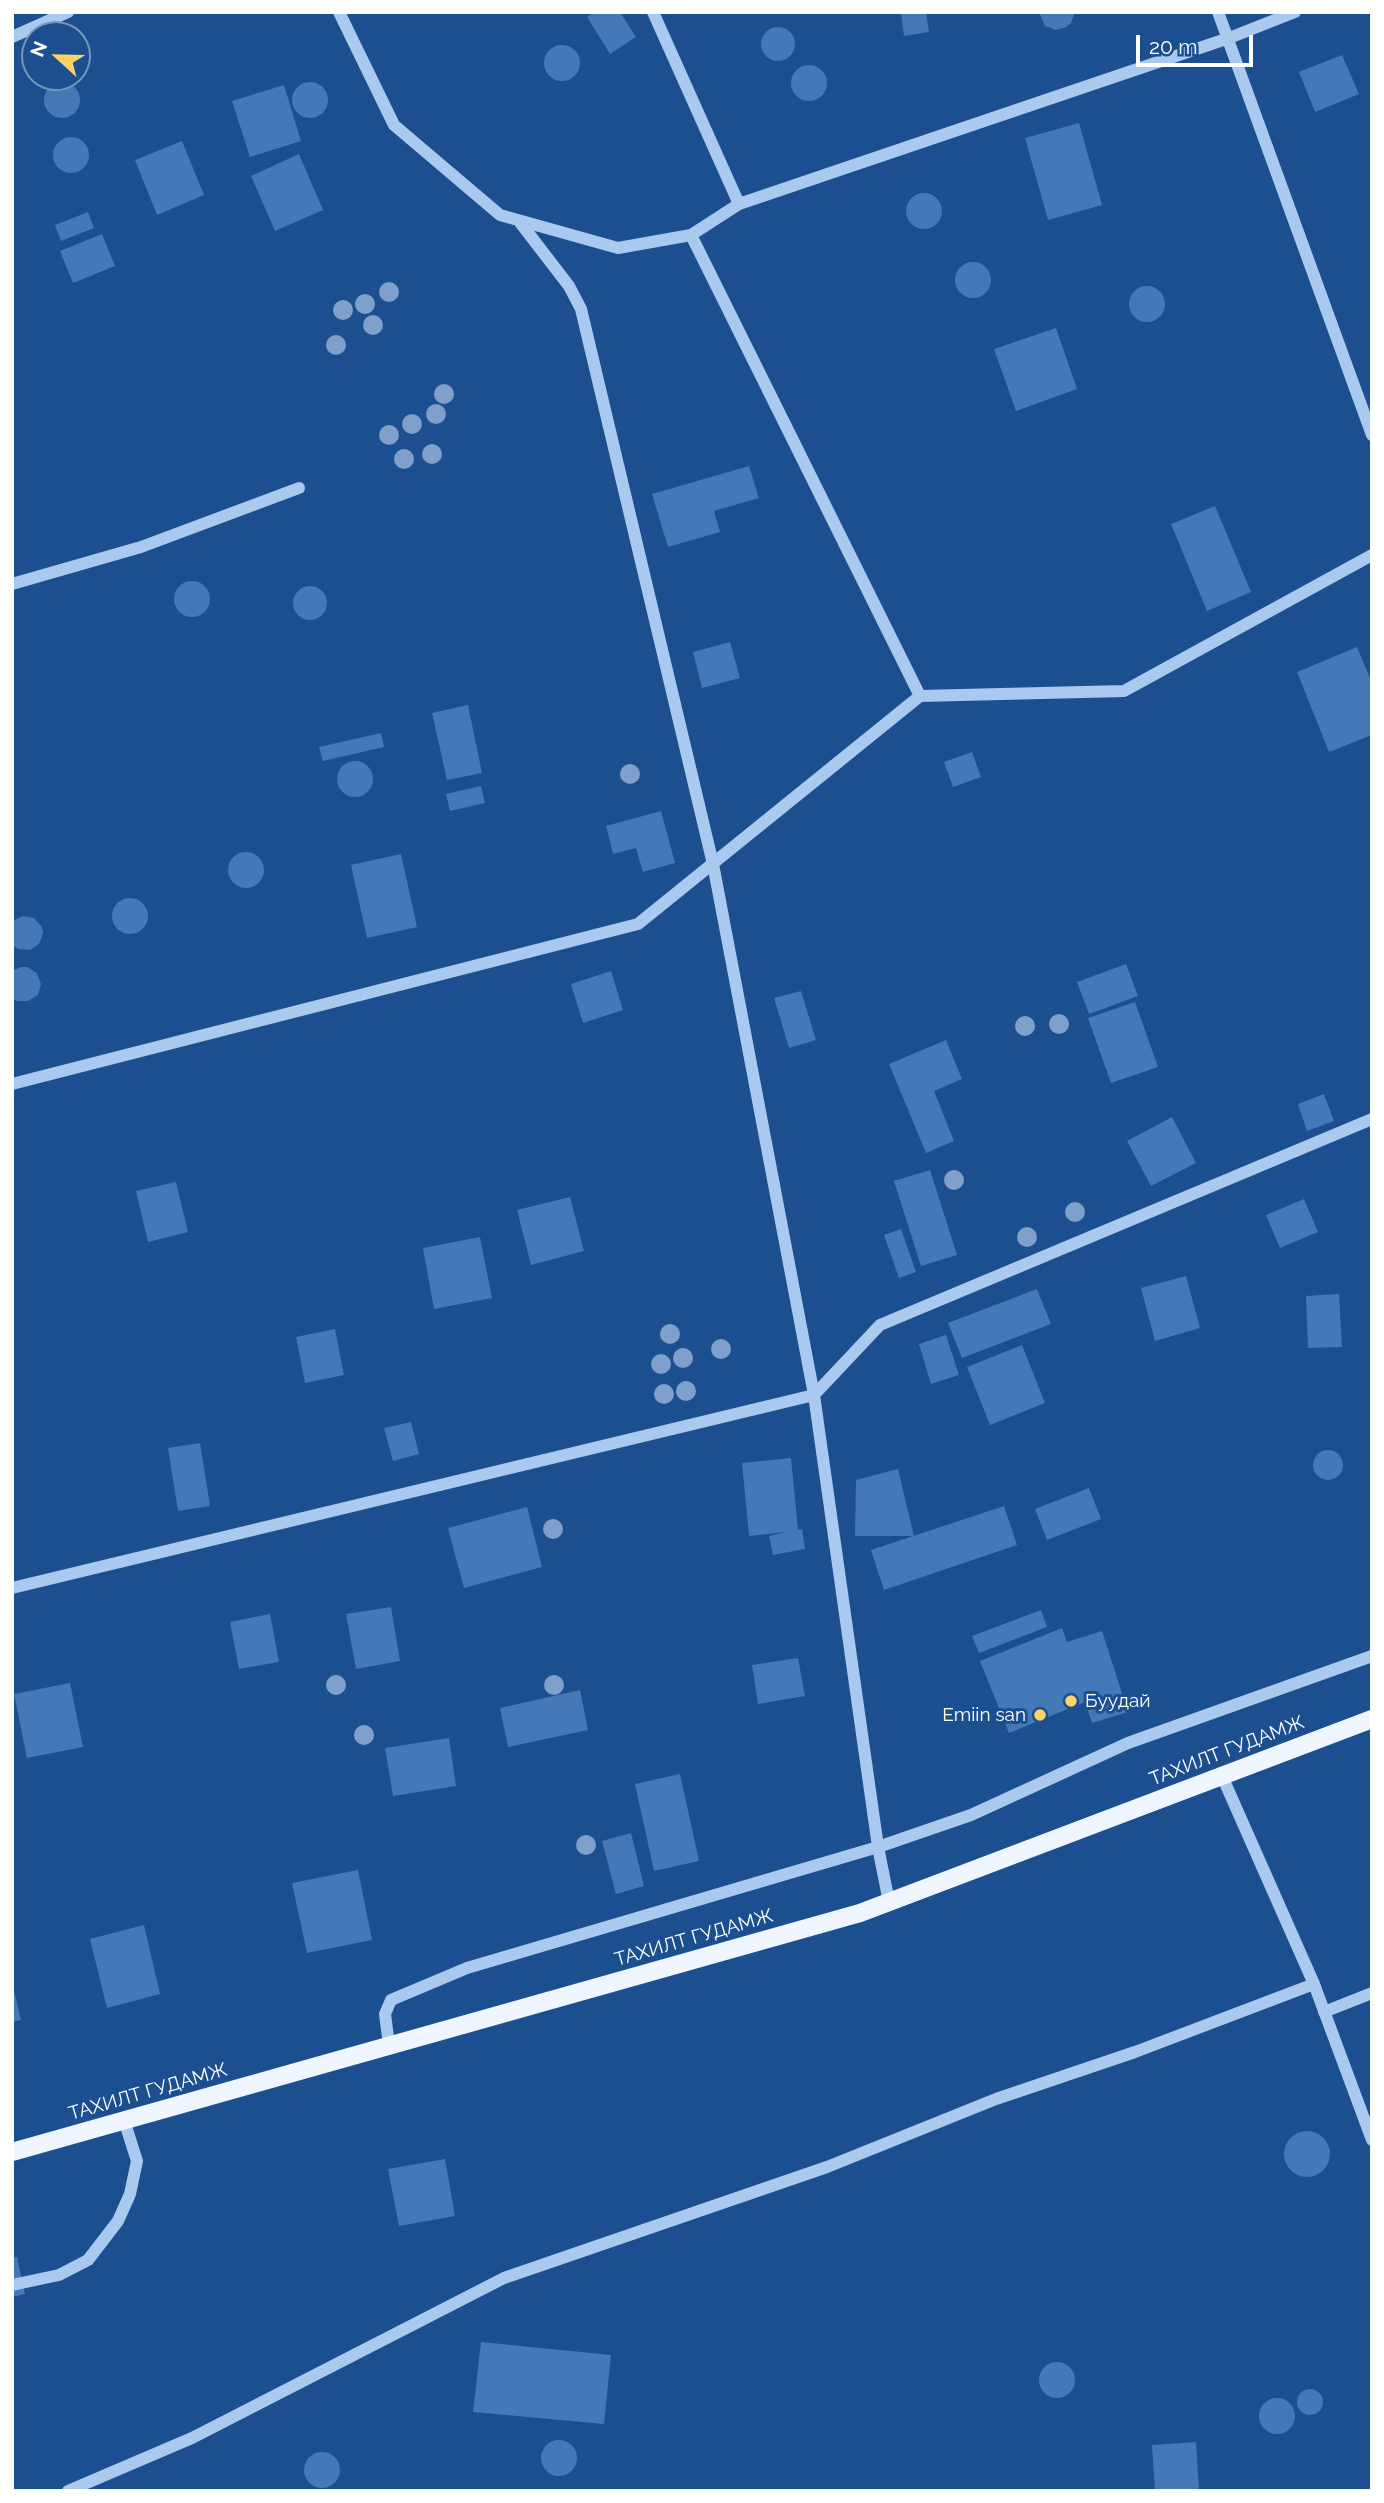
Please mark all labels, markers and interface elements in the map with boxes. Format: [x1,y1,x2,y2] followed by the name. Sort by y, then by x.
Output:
[21,21,91,91] north arrow
[1139,21,1256,65] scale bar
[1149,34,1197,59] text: 20 m
[25,38,51,60] text: N
[1085,1690,1151,1712] place label: Буудай
[1063,1693,1079,1709] marker: Буудай
[942,1704,1026,1726] place label: Emiin san
[1032,1707,1048,1723] marker: Emiin san
[1146,1711,1308,1791] street label: ТАХИЛТ ГУДАМЖ
[612,1904,776,1972] street label: ТАХИЛТ ГУДАМЖ
[66,2058,230,2126] street label: ТАХИЛТ ГУДАМЖ

